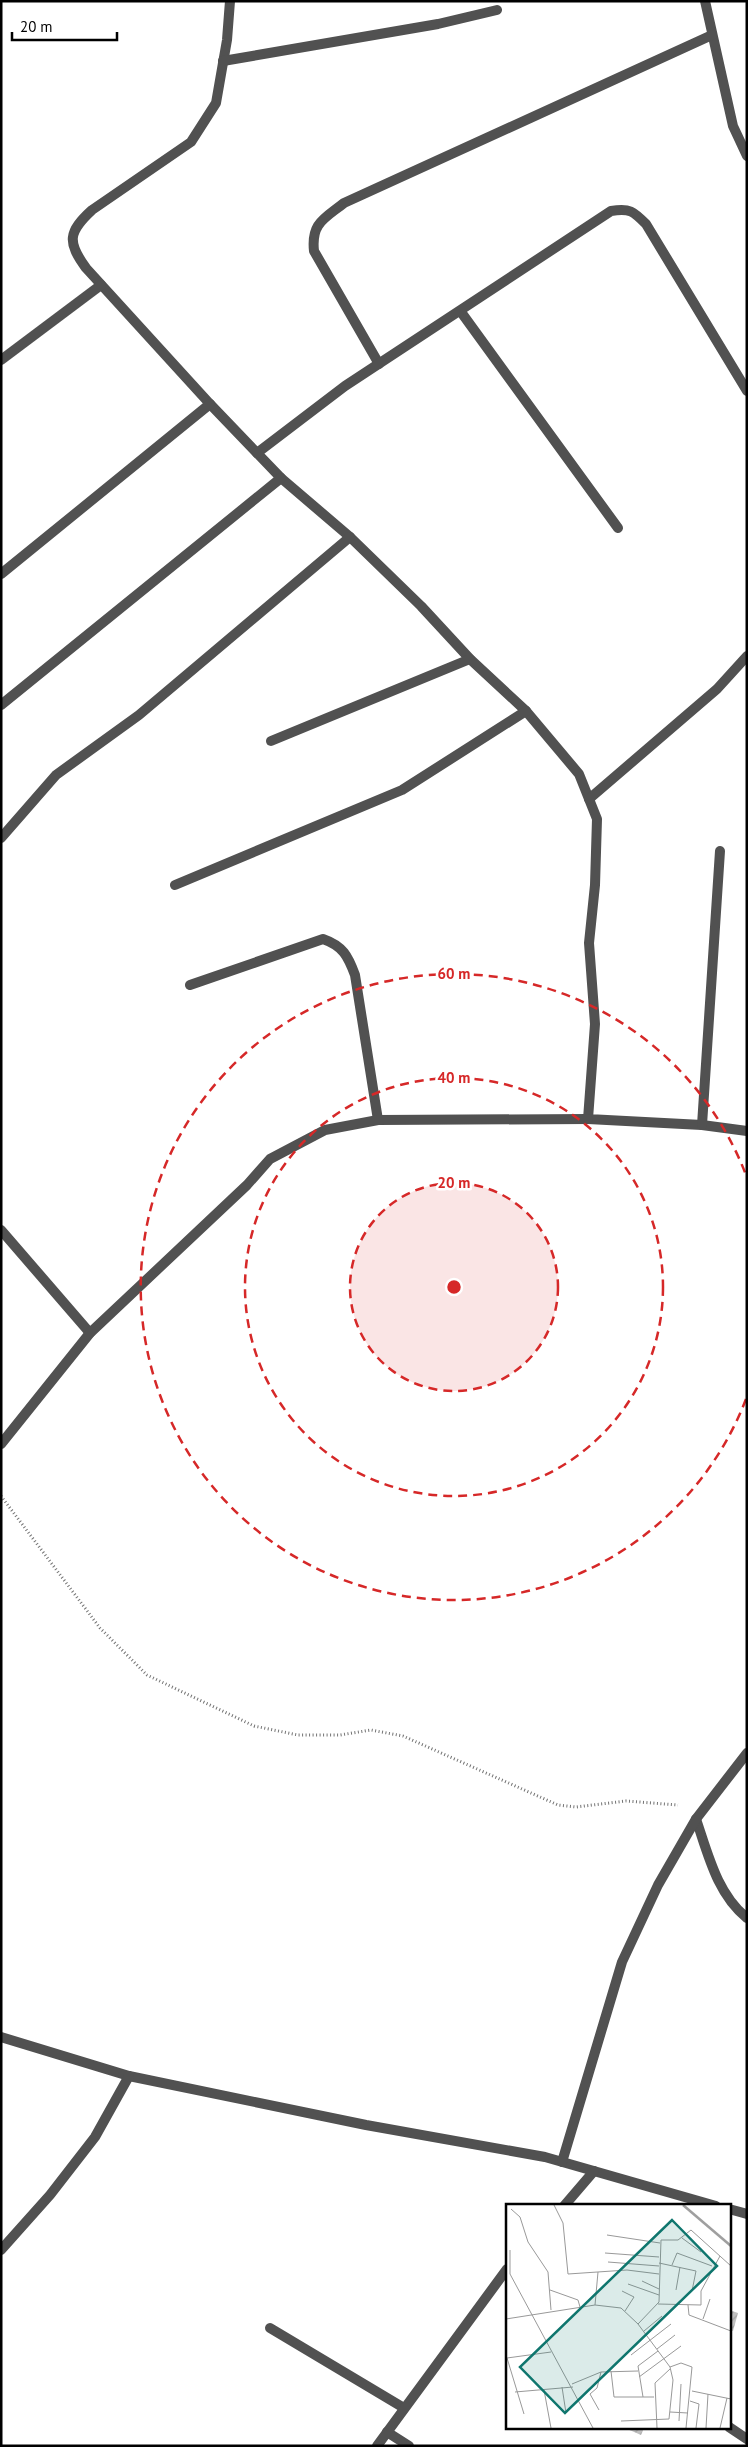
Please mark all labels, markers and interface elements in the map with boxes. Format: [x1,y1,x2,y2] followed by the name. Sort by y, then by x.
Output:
[12,10,118,42] scale bar
[20,17,53,36] text: 20 m
[438,964,470,983] text: 60 m
[438,1068,470,1087] text: 40 m
[438,1173,470,1192] text: 20 m
[445,1278,463,1296] centre of rings
[506,2204,730,2430] inset map

